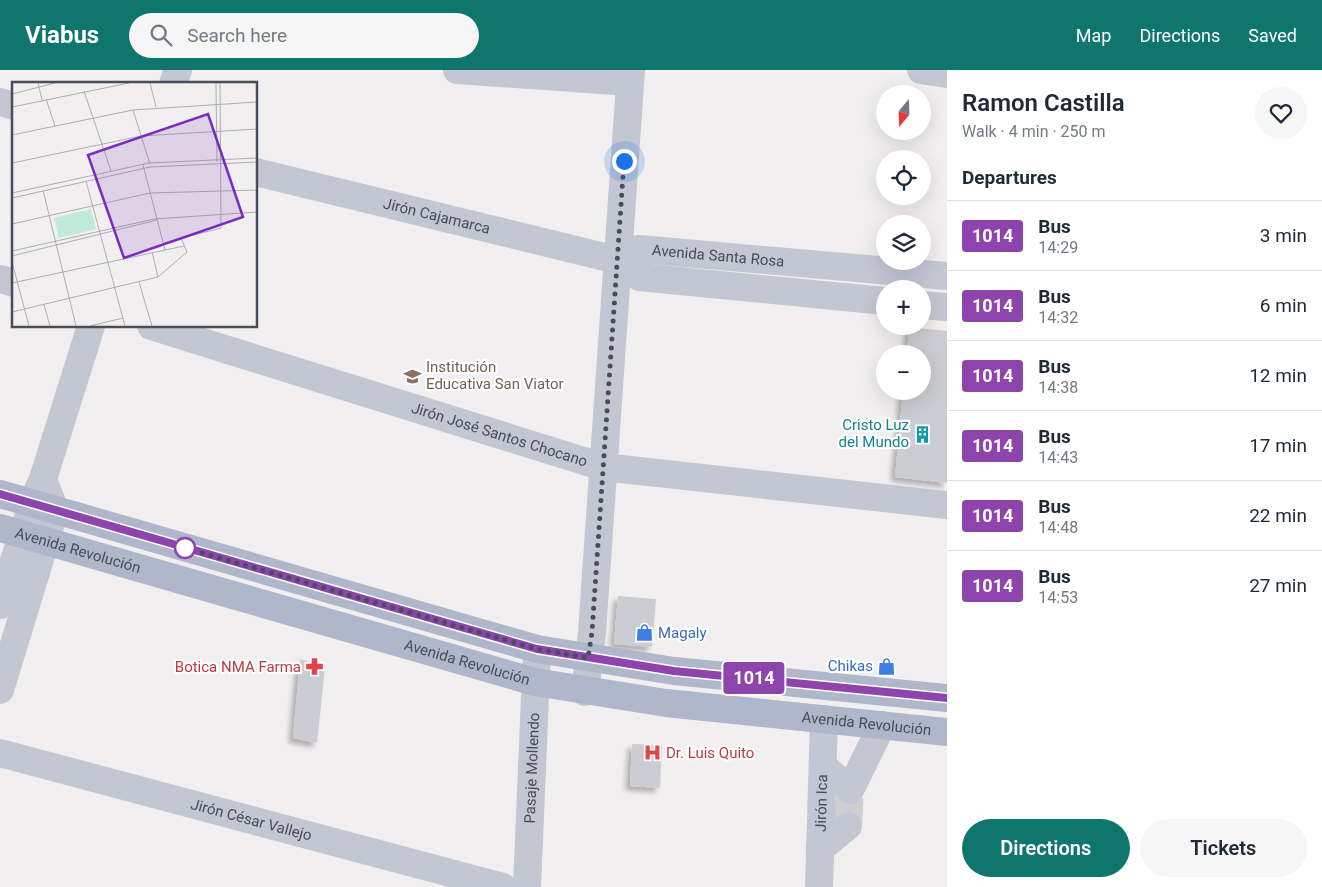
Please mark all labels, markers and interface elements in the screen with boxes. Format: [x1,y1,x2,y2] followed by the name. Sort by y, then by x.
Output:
[129,13,479,58] search box
[25,21,99,49] text: Viabus
[147,21,175,49] icon: search
[187,24,287,47] text: Search here
[1076,25,1111,46] text: Map
[1139,25,1220,46] text: Directions
[1248,25,1297,46] text: Saved
[12,82,258,328] inset map
[876,85,931,140] north arrow
[876,85,931,400] map controls
[1255,87,1307,139] button: heart
[962,89,1125,117] text: Ramon Castilla
[962,122,1106,141] text: Walk · 4 min · 250 m
[612,149,637,174] your location
[876,150,931,205] button: locate
[962,166,1057,189] text: Departures
[381,194,492,238] street label: Jirón Cajamarca
[876,215,931,270] button: layers
[1038,215,1071,238] text: Bus
[1260,224,1307,247] text: 3 min
[972,225,1013,246] text: 1014
[1038,238,1078,257] text: 14:29
[651,241,785,271] street label: Avenida Santa Rosa
[876,280,931,335] button: +
[1038,285,1071,308] text: Bus
[1260,294,1307,317] text: 6 min
[972,295,1013,316] text: 1014
[1038,308,1078,327] text: 14:32
[876,345,931,400] button: −
[1038,355,1071,378] text: Bus
[426,358,564,393] place label: Institución Educativa San Viator
[1249,364,1307,387] text: 12 min
[972,365,1013,386] text: 1014
[402,366,422,386] school or university icon: Institución Educativa San Viator
[1038,378,1078,397] text: 14:38
[409,399,590,471] street label: Jirón José Santos Chocano
[839,416,909,451] place label: Cristo Luz del Mundo
[913,424,933,444] building icon: Cristo Luz del Mundo
[1038,425,1071,448] text: Bus
[1249,434,1307,457] text: 17 min
[972,435,1013,456] text: 1014
[1038,448,1078,467] text: 14:43
[1038,495,1071,518] text: Bus
[1249,504,1307,527] text: 22 min
[972,505,1013,526] text: 1014
[1038,518,1078,537] text: 14:48
[13,524,143,577] street label: Avenida Revolución
[174,537,196,559] unlabelled marker
[1038,565,1071,588] text: Bus
[1249,574,1307,597] text: 27 min
[972,575,1013,596] text: 1014
[1038,588,1078,607] text: 14:53
[634,623,654,643] shop icon: Magaly
[658,624,707,642] place label: Magaly
[402,636,532,689] street label: Avenida Revolución
[877,656,897,676] shop icon: Chikas
[305,657,325,677] pharmacy icon: Botica NMA Farma
[828,657,873,675] place label: Chikas
[175,658,301,676] place label: Botica NMA Farma
[719,662,789,694] line badge: 1014
[733,667,775,688] text: 1014
[801,708,932,739] street label: Avenida Revolución
[521,712,543,824] street label: Pasaje Mollendo
[642,743,662,763] hospital icon: Dr. Luis Quito
[666,744,754,762] place label: Dr. Luis Quito
[812,774,831,832] street label: Jirón Ica
[189,795,314,845] street label: Jirón César Vallejo
[962,819,1130,877] button: Directions
[1140,819,1307,877] button: Tickets

